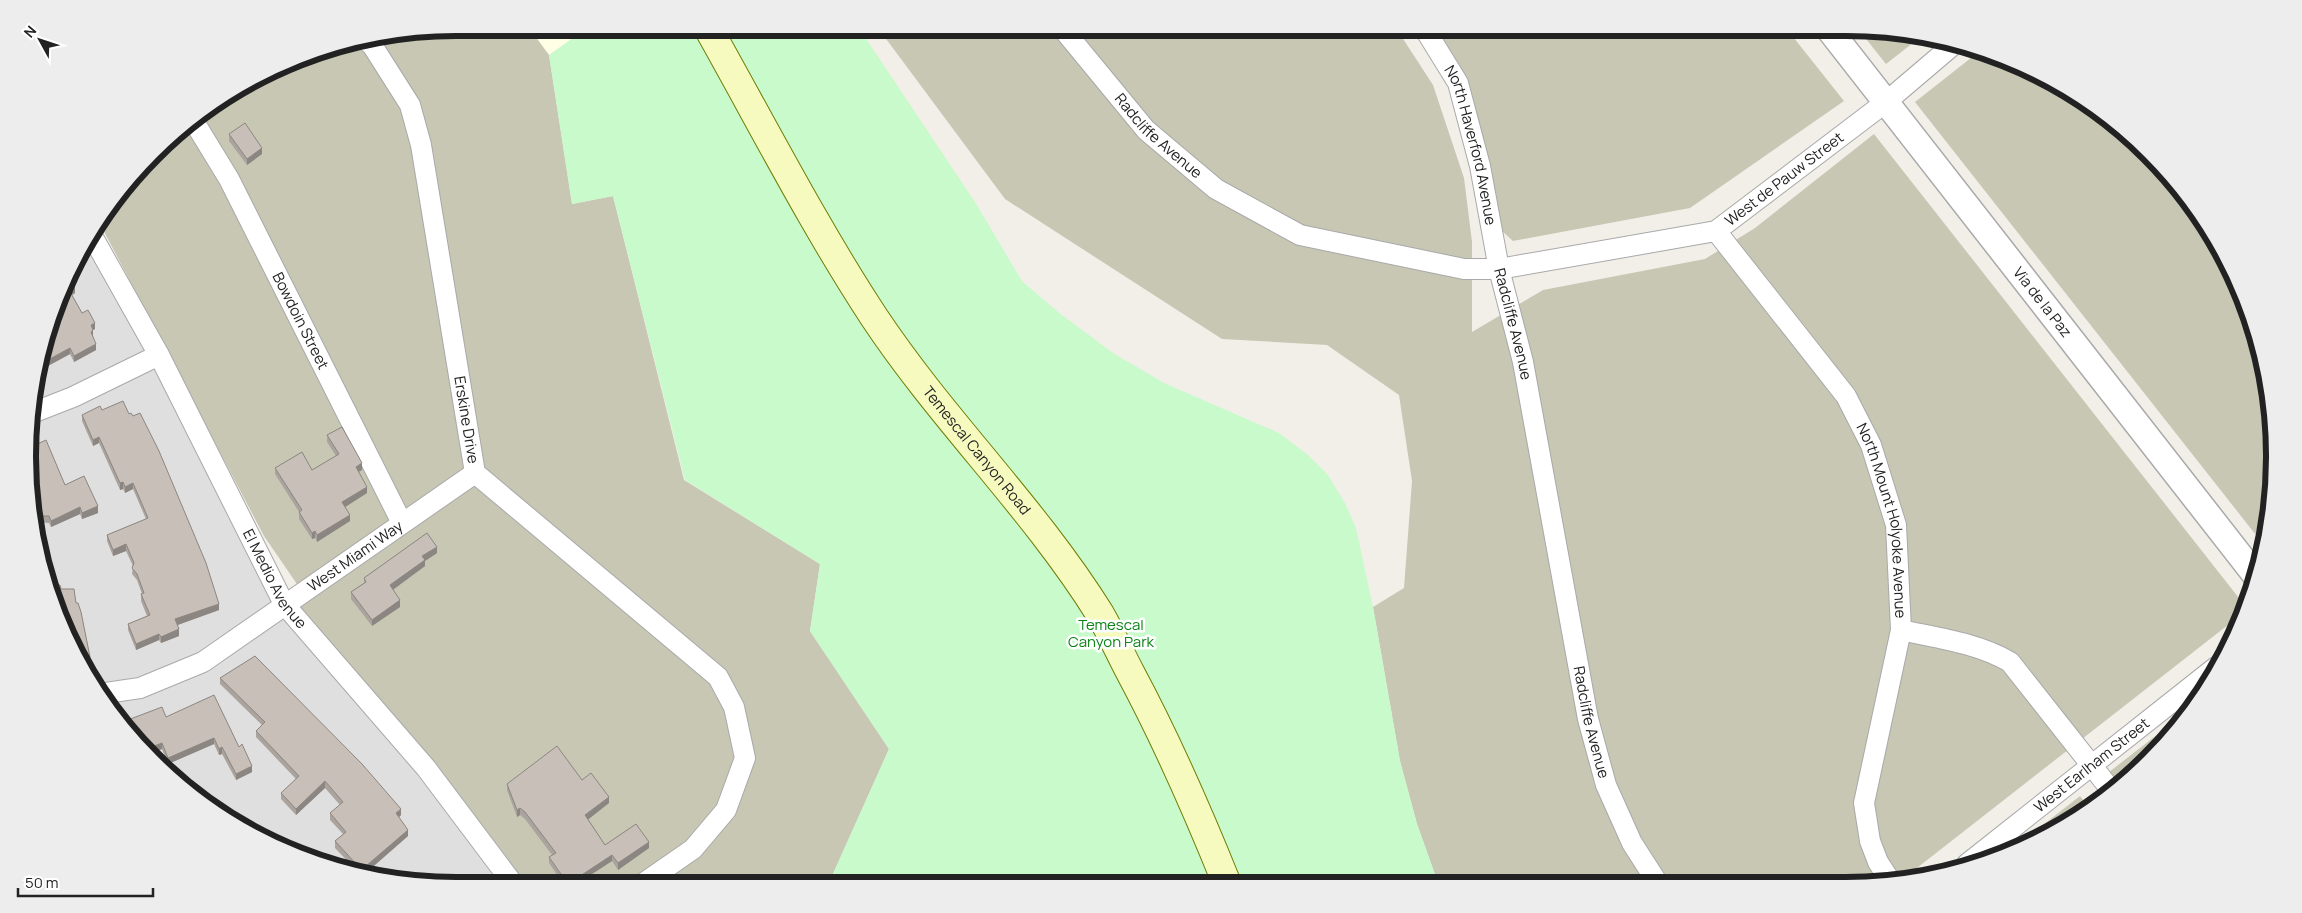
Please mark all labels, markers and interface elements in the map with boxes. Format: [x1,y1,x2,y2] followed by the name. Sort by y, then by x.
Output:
[15,15,65,65] north arrow
[19,21,40,41] text: N
[1439,61,1502,227] street label: North Haverford Avenue
[1110,89,1207,183] street label: Radcliffe Avenue
[1720,127,1848,231] street label: West de Pauw Street
[2008,262,2077,342] street label: Via de la Paz
[1489,266,1537,382] street label: Radcliffe Avenue
[268,269,334,373] street label: Bowdoin Street
[449,374,484,465] street label: Erskine Drive
[918,382,1036,519] street label: Temescal Canyon Road
[1851,419,1911,619] street label: North Mount Holyoke Avenue
[303,515,407,596] street label: West Miami Way
[238,525,312,633] street label: El Medio Avenue
[1068,614,1155,652] park label: Temescal Canyon Park
[1569,664,1615,781] street label: Radcliffe Avenue
[2029,713,2153,817] street label: West Earlham Street
[18,866,152,898] scale bar
[25,872,59,893] text: 50 m

